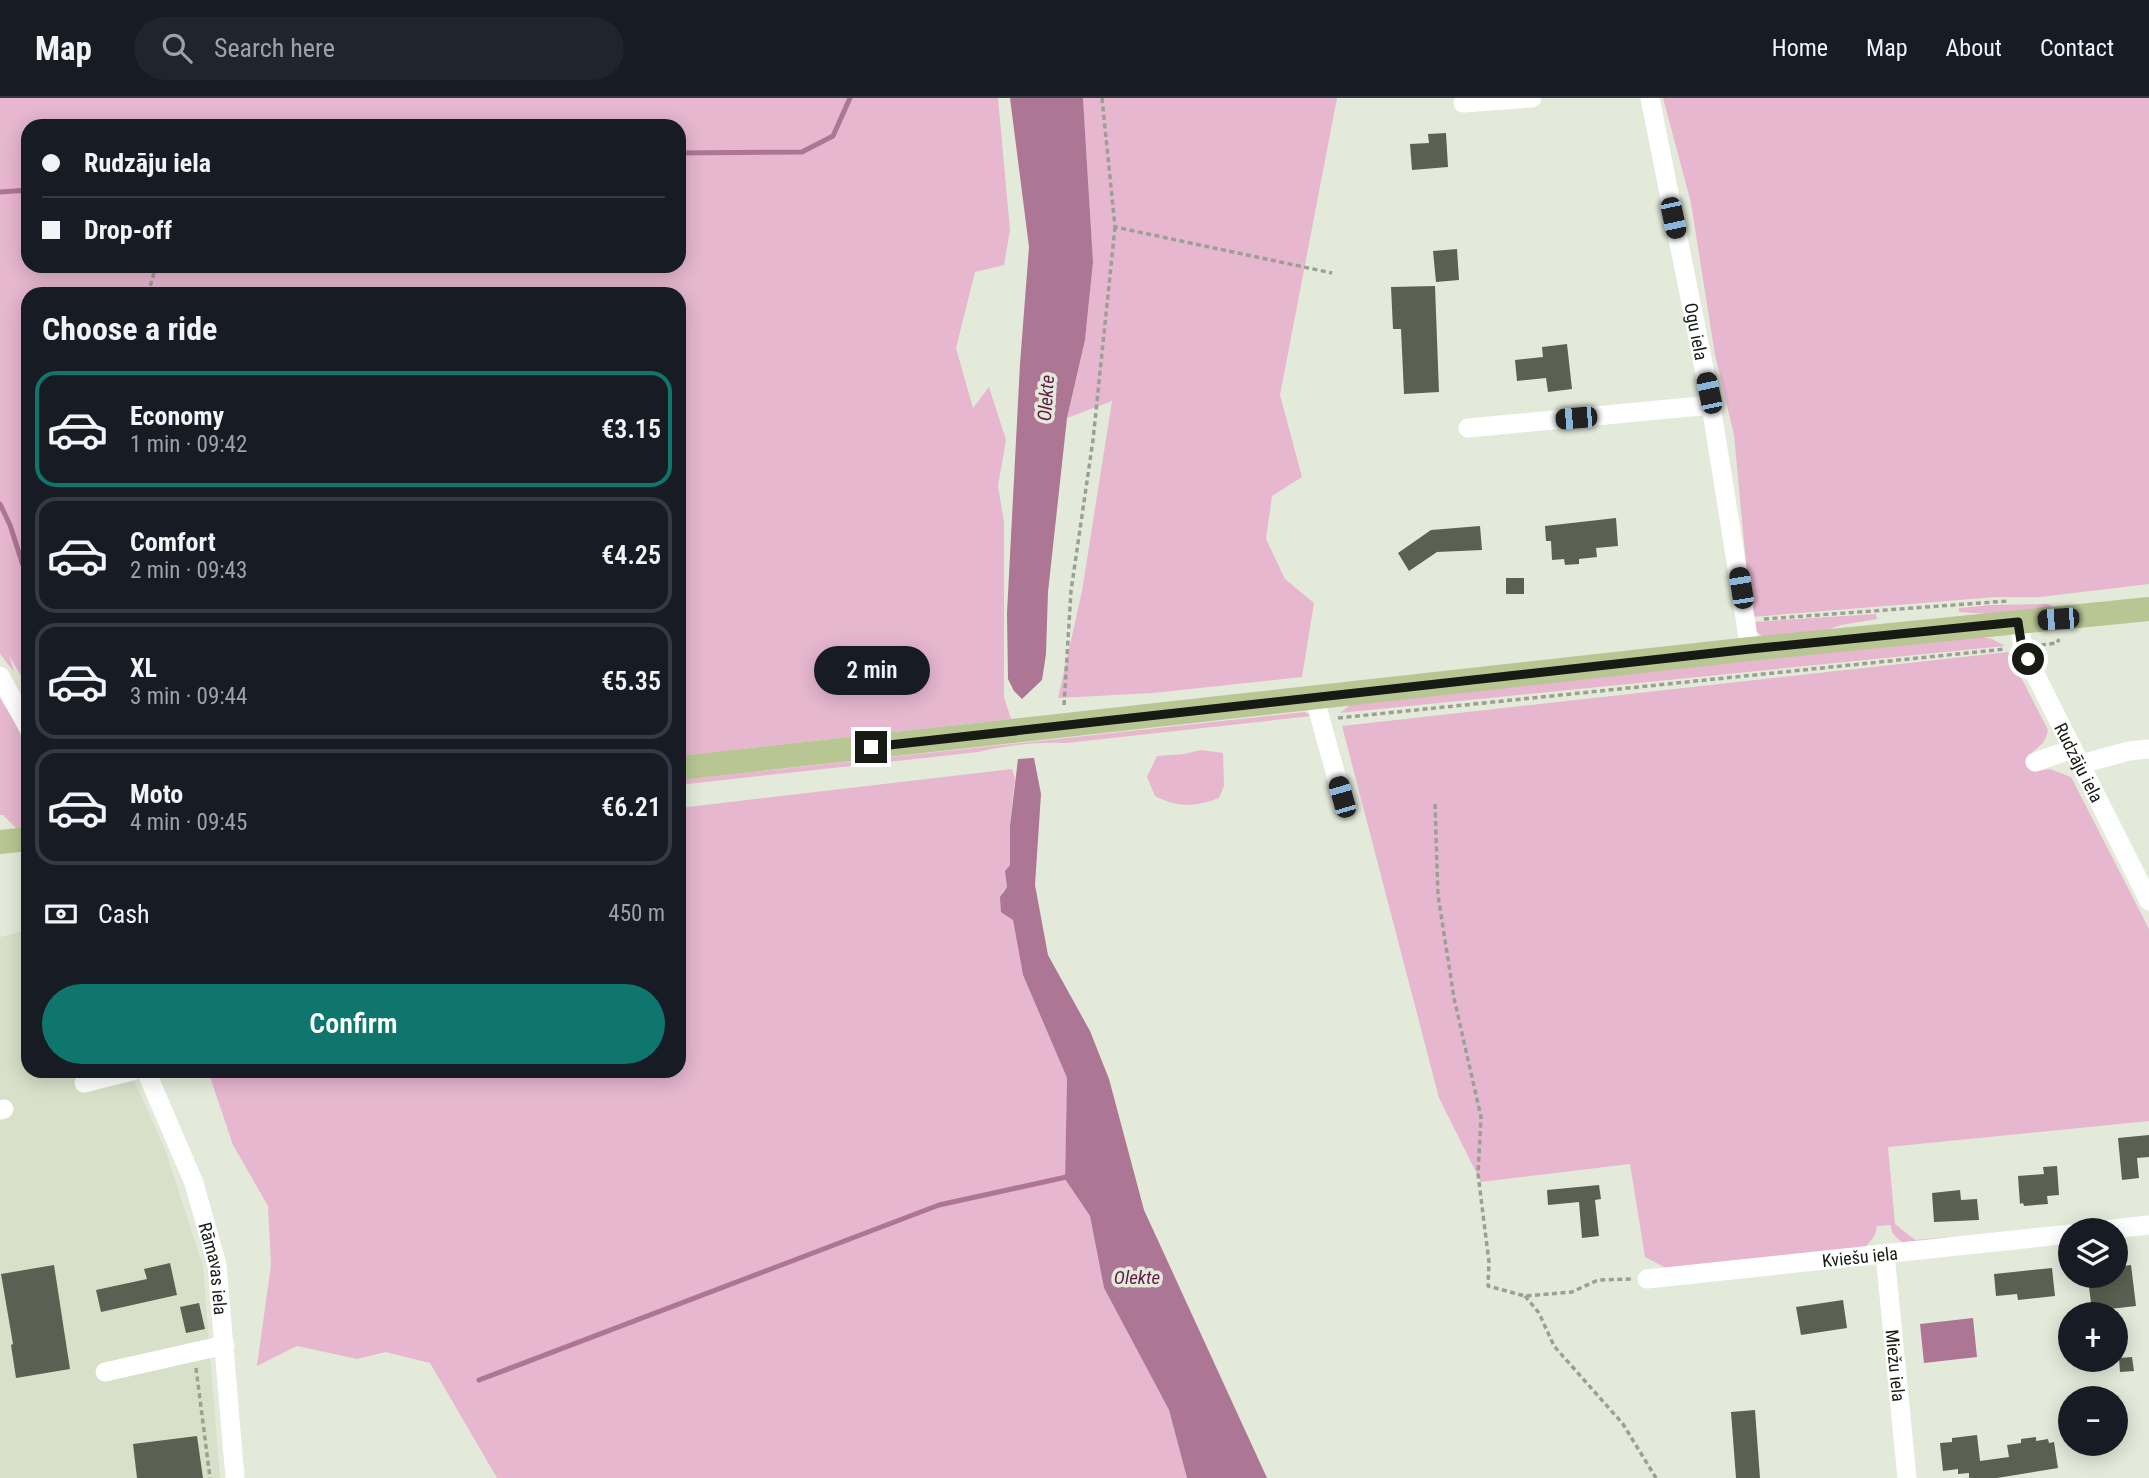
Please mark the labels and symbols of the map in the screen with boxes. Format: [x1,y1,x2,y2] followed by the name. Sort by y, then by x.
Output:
[1659,195,1688,241] car
[1681,301,1713,362] street label: Ogu iela
[1695,370,1724,416] car
[1033,374,1059,422] water label: Olekte
[1555,406,1598,430] car
[1728,566,1755,610] car
[2037,607,2080,631] car
[2012,643,2044,675] route start
[813,646,929,694] callout: 2 min
[2051,719,2108,805] street label: Rudzāju iela
[855,731,887,763] route end
[1327,774,1358,820] car
[195,1220,232,1316] street label: Rāmavas iela
[1821,1242,1899,1271] street label: Kviešu iela
[1114,1266,1160,1289] water label: Olekte
[1882,1328,1910,1402] street label: Miežu iela

